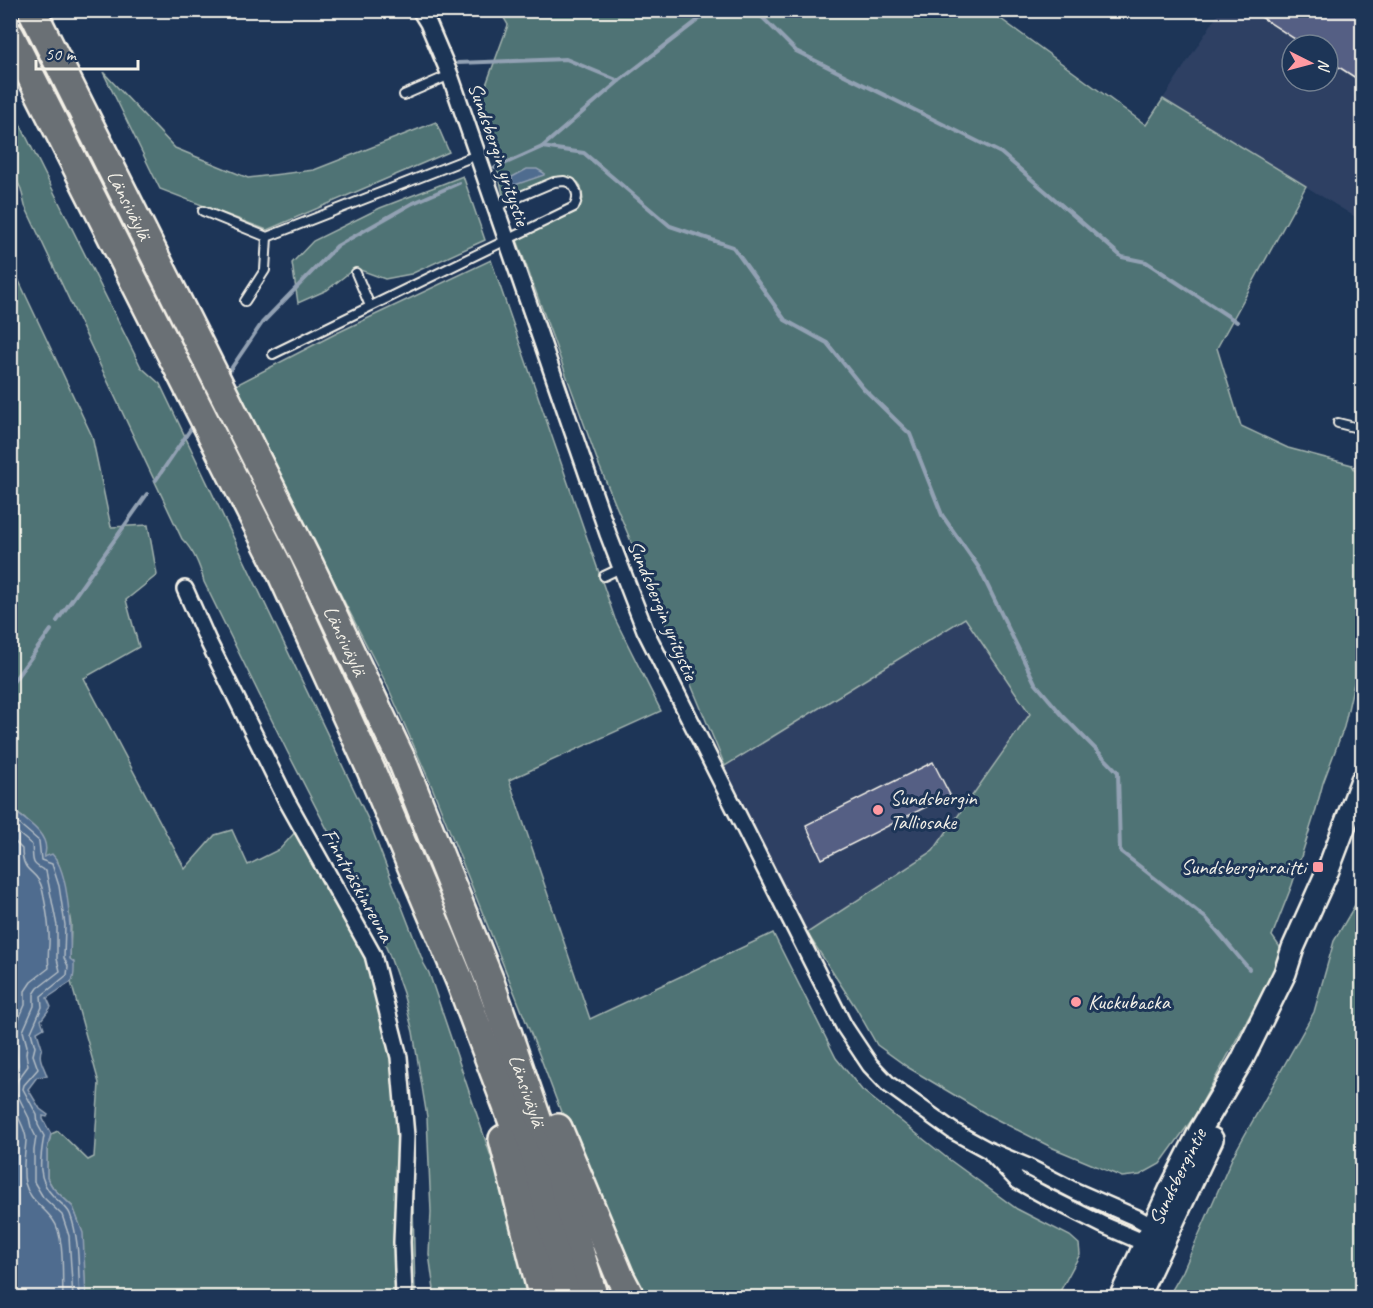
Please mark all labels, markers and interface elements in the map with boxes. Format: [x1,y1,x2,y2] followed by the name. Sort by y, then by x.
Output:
[36,33,138,71] scale bar
[1280,33,1340,93] north arrow
[45,43,78,65] text: 50 m
[1313,58,1334,74] text: N
[462,79,536,230] street label: Sundsbergin yritystie
[101,166,159,246] street label: Länsiväylä
[622,536,705,685] street label: Sundsbergin yritystie
[317,601,374,681] street label: Länsiväylä
[890,785,977,835] place label: Sundsbergin Talliosake
[871,803,885,817] marker: Sundsbergin Talliosake
[316,824,401,948] street label: Finnträskinreuna
[1181,854,1309,880] place label: Sundsberginraitti
[1311,860,1325,874] marker: Sundsberginraitti
[1088,989,1172,1015] place label: Kuckubacka
[1069,995,1083,1009] marker: Kuckubacka
[503,1051,552,1132] street label: Länsiväylä
[1143,1123,1213,1229] street label: Sundsbergintie

